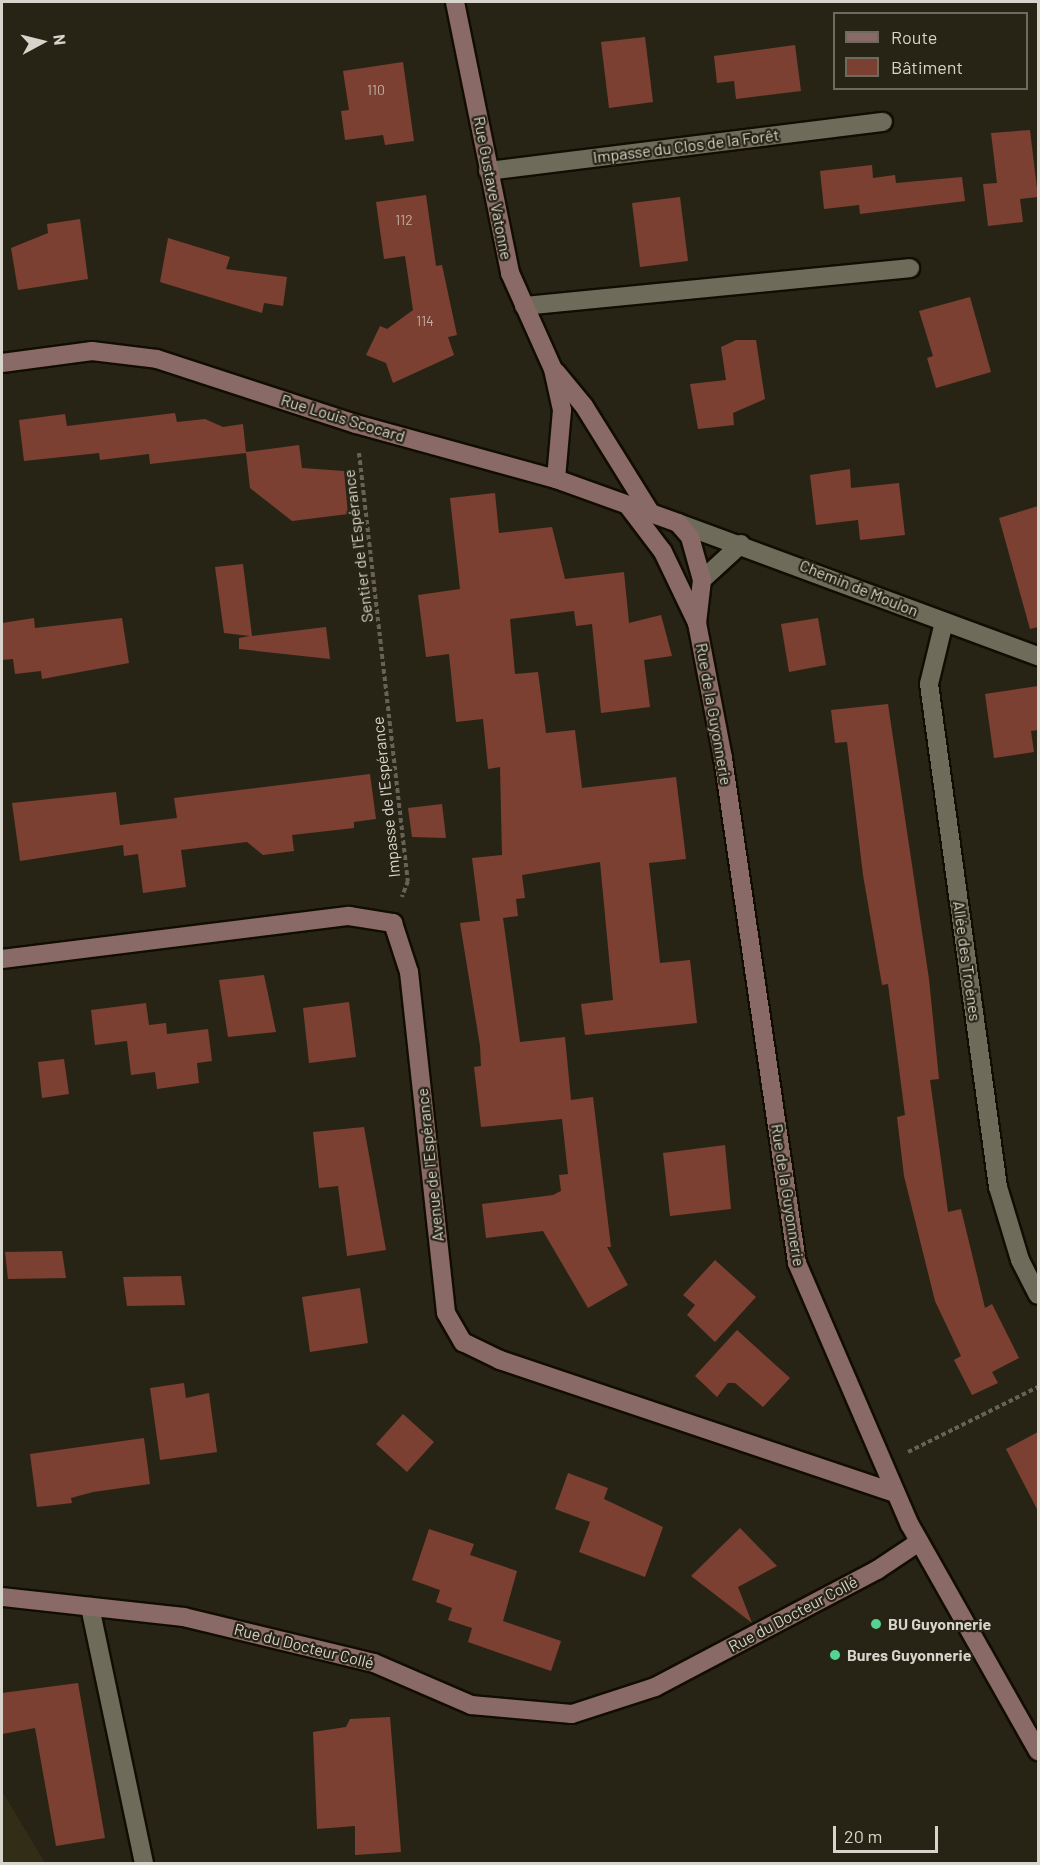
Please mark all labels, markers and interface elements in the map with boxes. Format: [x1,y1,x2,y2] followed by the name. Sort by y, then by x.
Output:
[12,12,72,72] north arrow
[833,12,1028,90] legend
[891,26,937,48] text: Route
[50,33,70,46] text: N
[891,56,963,78] text: Bâtiment
[367,82,385,98] house number: 110
[470,115,516,261] street label: Rue Gustave Vatonne
[592,125,780,167] street label: Impasse du Clos de la Forêt
[395,212,413,228] house number: 112
[416,313,434,329] house number: 114
[279,390,407,446] street label: Rue Louis Scocard
[339,468,377,624] street label: Sentier de l'Espérance
[797,555,921,621] street label: Chemin de Moulon
[692,641,736,787] street label: Rue de la Guyonnerie
[368,716,404,878] street label: Impasse de l'Espérance
[949,900,985,1022] street label: Allée des Troènes
[412,1087,448,1243] street label: Avenue de l'Espérance
[767,1122,809,1268] street label: Rue de la Guyonnerie
[725,1572,861,1656] street label: Rue du Docteur Collé
[888,1614,991,1634] place label: BU Guyonnerie
[869,1617,883,1631] marker: BU Guyonnerie
[232,1619,376,1673] street label: Rue du Docteur Collé
[847,1645,971,1665] place label: Bures Guyonnerie
[828,1648,842,1662] marker: Bures Guyonnerie
[836,1814,941,1852] scale bar
[844,1825,882,1847] text: 20 m

